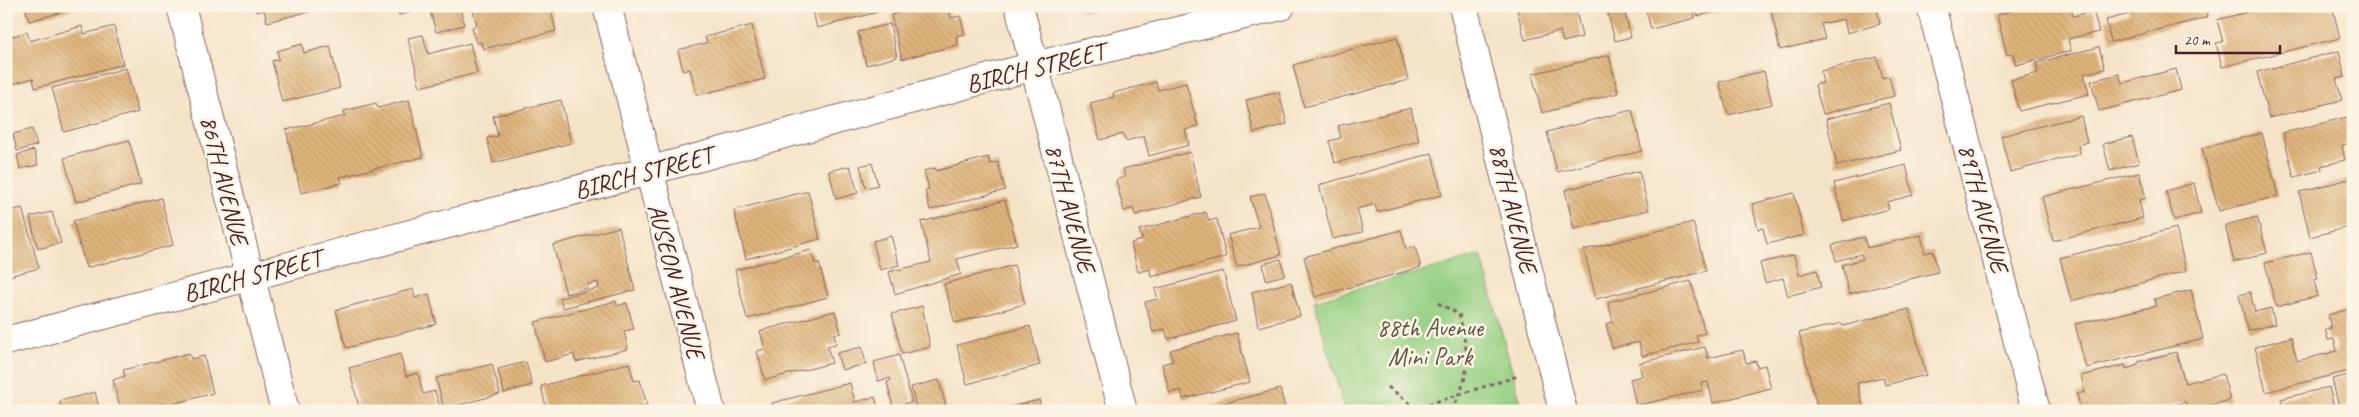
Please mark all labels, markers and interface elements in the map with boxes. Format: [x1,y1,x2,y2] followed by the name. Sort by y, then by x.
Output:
[2176,22,2280,54] scale bar
[2184,31,2211,50] text: 20 m
[963,34,1114,101] street label: BIRCH STREET
[193,113,256,251] street label: 86TH AVENUE
[571,138,722,207] street label: BIRCH STREET
[1038,141,1103,279] street label: 87TH AVENUE
[1482,141,1545,279] street label: 88TH AVENUE
[1951,141,2016,279] street label: 89TH AVENUE
[640,200,713,366] street label: AUSEON AVENUE
[180,241,331,310] street label: BIRCH STREET
[1377,312,1485,373] park label: 88th Avenue Mini Park

